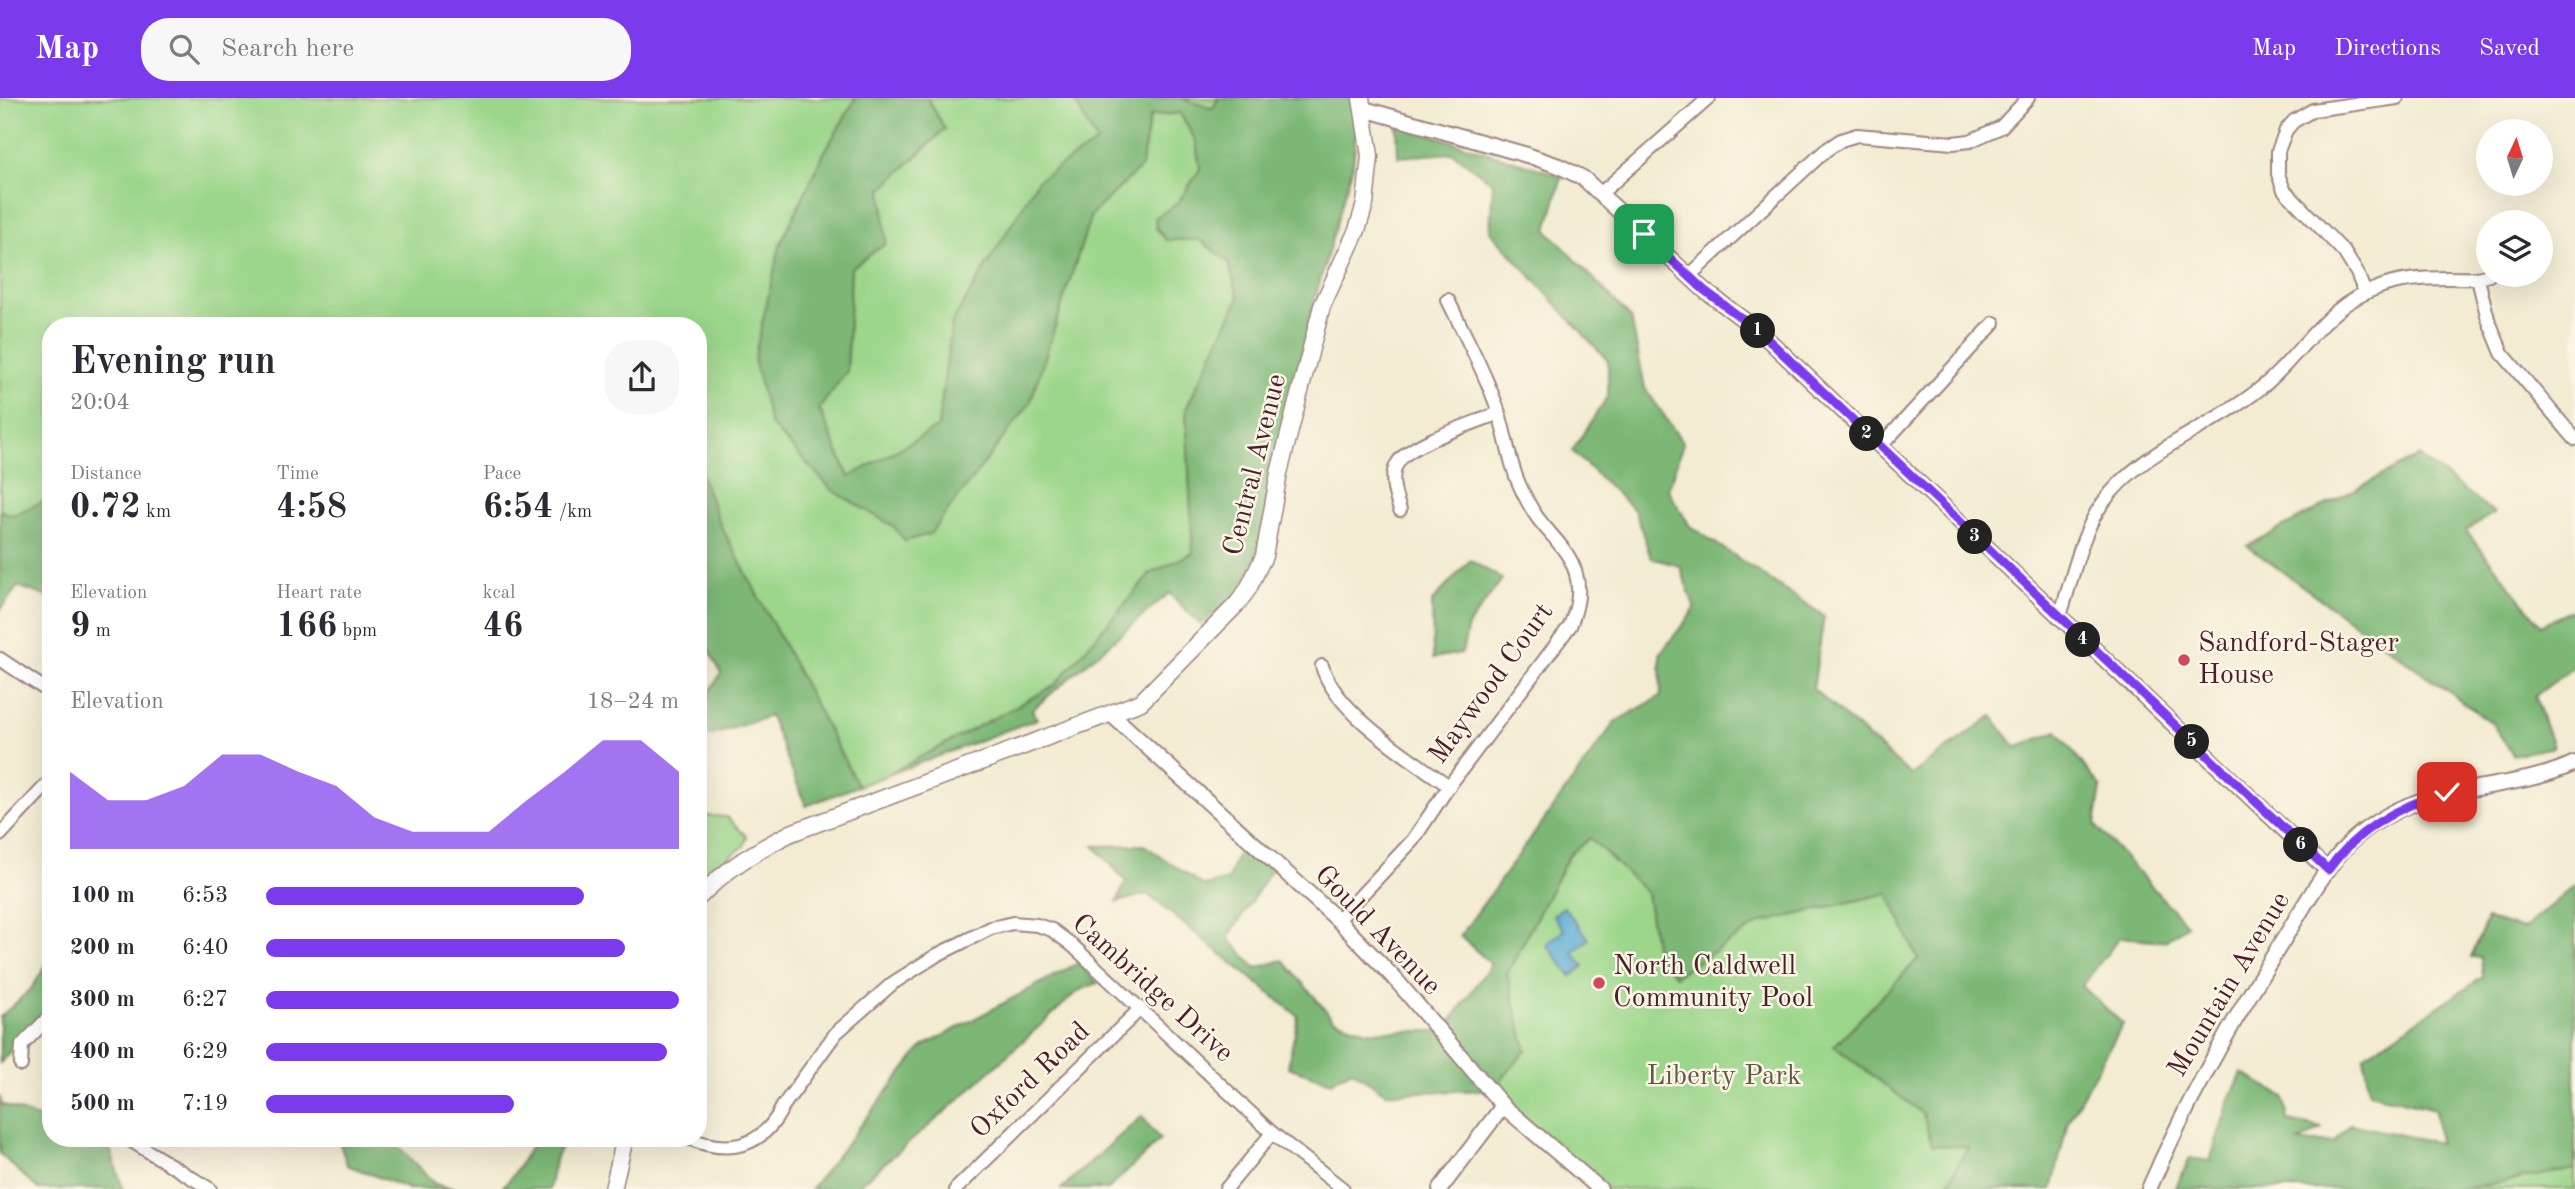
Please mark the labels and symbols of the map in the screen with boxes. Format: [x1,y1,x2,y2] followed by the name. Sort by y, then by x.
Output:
[2476,119,2553,196] north arrow
[1614,204,1674,264] pin
[1740,314,1776,348] pin: 1
[1220,371,1292,559] street label: Central Avenue
[1850,416,1884,452] pin: 2
[1958,520,1993,555] pin: 3
[1424,598,1560,770] street label: Maywood Court
[2066,622,2100,658] pin: 4
[2198,630,2399,690] place label: Sandford-Stager House
[2176,652,2192,668] marker: Sandford-Stager House
[2174,724,2210,760] pin: 5
[2417,762,2477,822] pin
[2284,828,2318,862] pin: 6
[1309,861,1445,1001] street label: Gould Avenue
[2164,888,2296,1082] street label: Mountain Avenue
[1066,910,1238,1068] street label: Cambridge Drive
[1613,953,1813,1013] place label: North Caldwell Community Pool
[1591,975,1607,991] marker: North Caldwell Community Pool
[966,1018,1096,1144] street label: Oxford Road
[1646,1063,1802,1091] park label: Liberty Park

